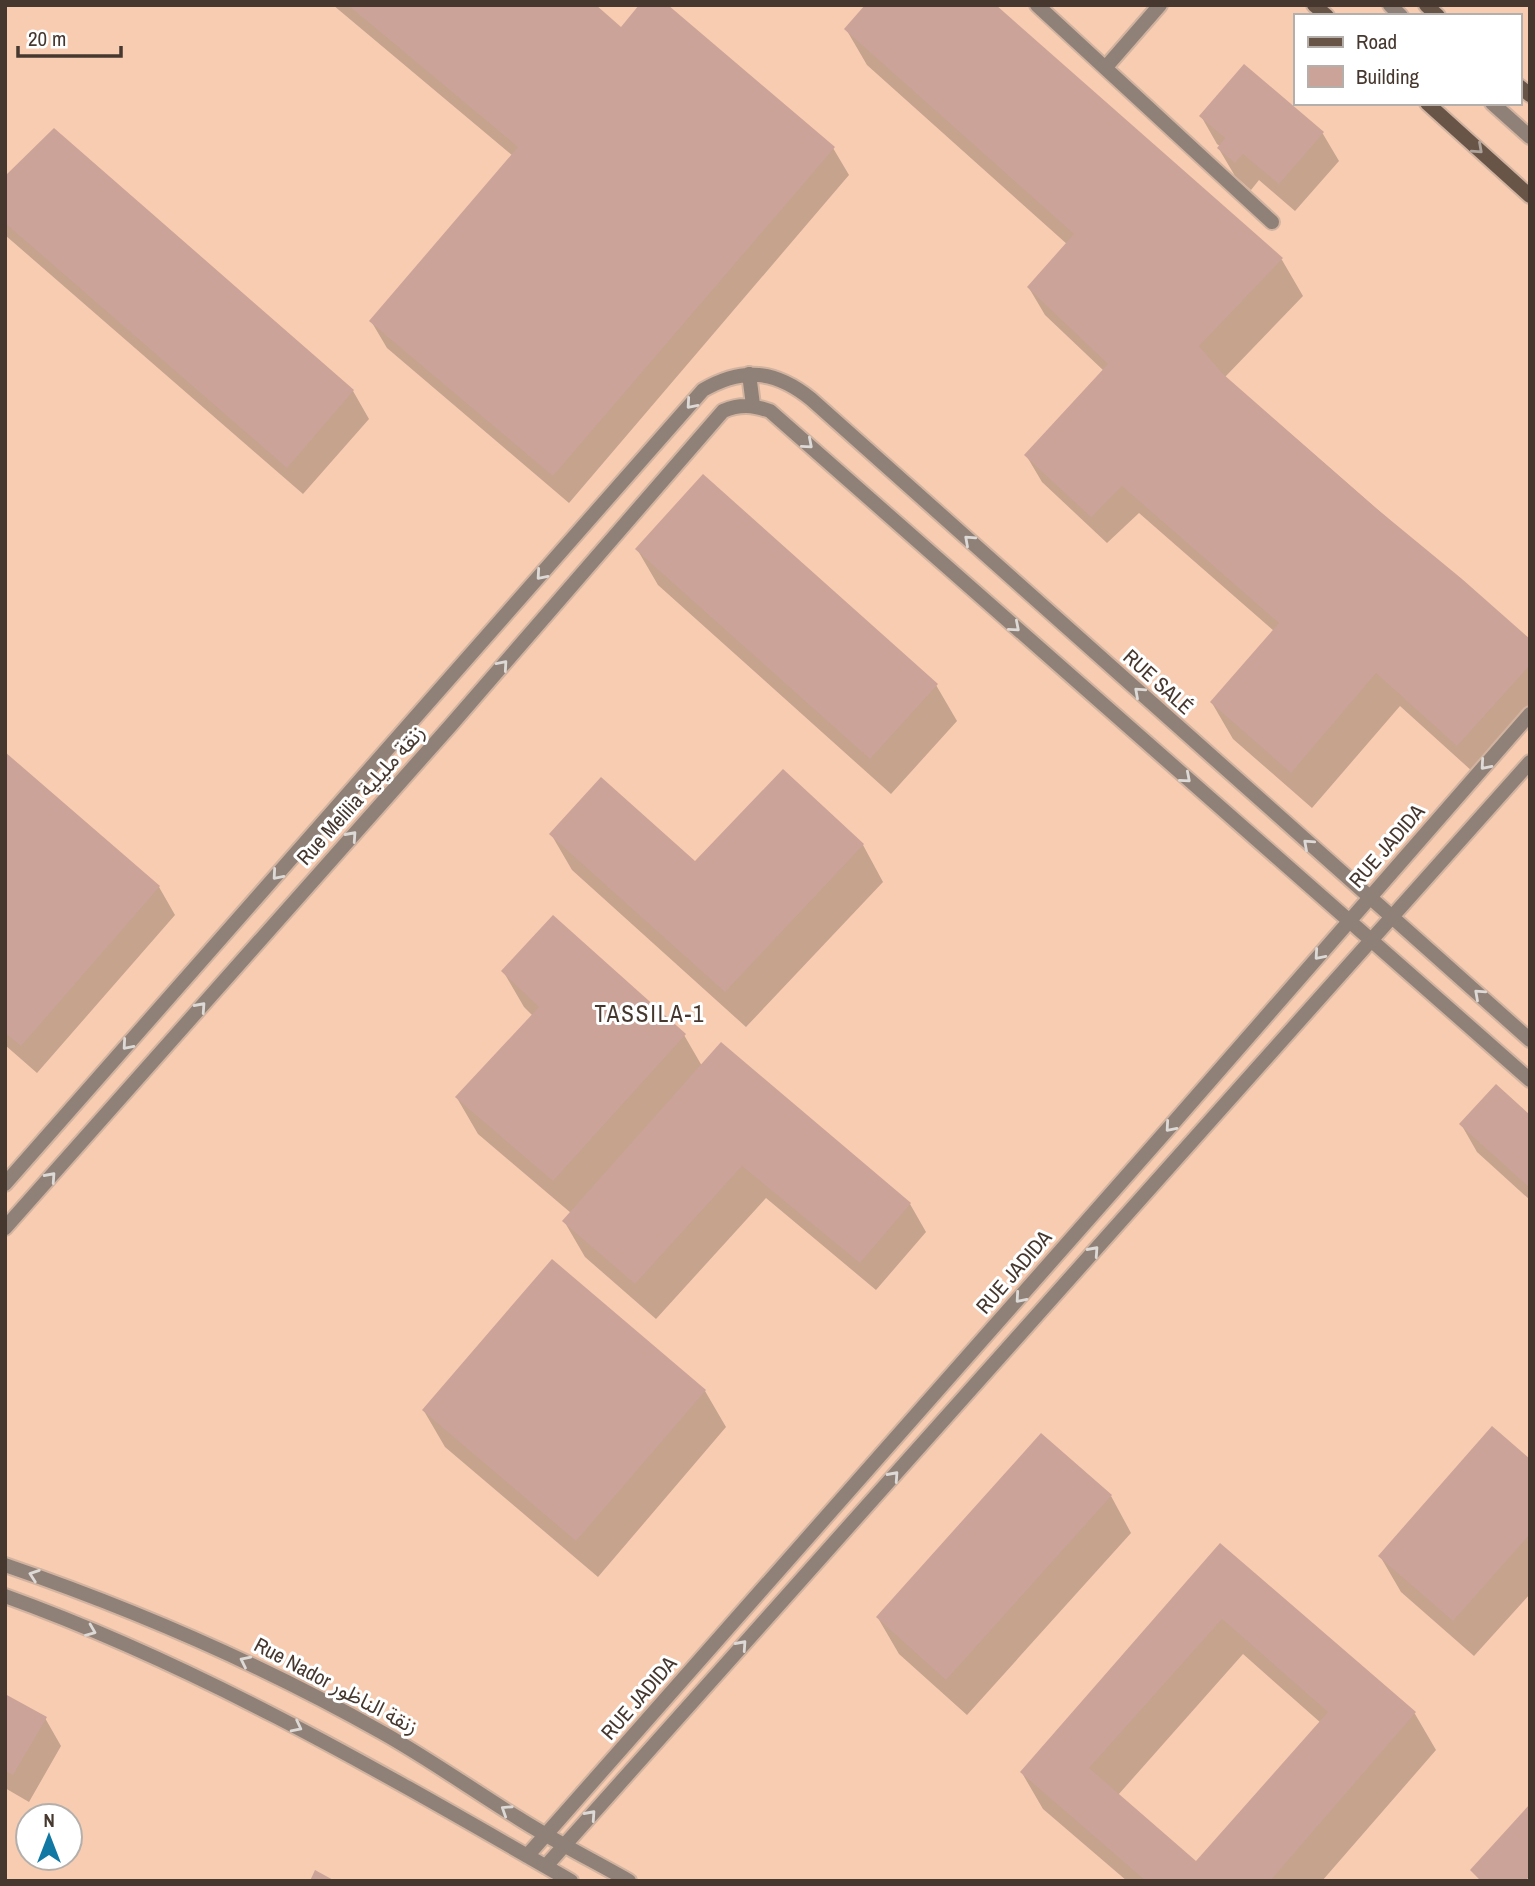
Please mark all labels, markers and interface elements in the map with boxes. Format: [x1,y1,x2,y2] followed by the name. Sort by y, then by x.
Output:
[18,14,121,58] scale bar
[1294,14,1521,105] legend
[28,24,66,53] text: 20 m
[1356,27,1397,56] text: Road
[1356,62,1420,91] text: Building
[1470,141,1483,153] one-way arrow
[687,396,699,409] one-way arrow
[800,436,813,449] one-way arrow
[964,536,977,549] one-way arrow
[537,567,549,580] one-way arrow
[1007,619,1020,631] one-way arrow
[1117,642,1200,721] street label: RUE SALÉ
[495,661,507,674] one-way arrow
[1134,688,1147,700] one-way arrow
[290,718,431,871] street label: Rue Melilia زنقة مليلية
[1481,757,1493,770] one-way arrow
[1178,770,1191,782] one-way arrow
[1342,797,1431,894] street label: RUE JADIDA
[344,832,356,845] one-way arrow
[1304,839,1317,852] one-way arrow
[273,867,285,880] one-way arrow
[1315,947,1327,960] one-way arrow
[1474,990,1487,1003] one-way arrow
[595,998,705,1029] district label: TASSILA-1
[193,1002,206,1015] one-way arrow
[123,1037,135,1050] one-way arrow
[1166,1119,1178,1132] one-way arrow
[42,1172,55,1185] one-way arrow
[969,1223,1058,1320] street label: RUE JADIDA
[1086,1246,1098,1259] one-way arrow
[1015,1290,1028,1303] one-way arrow
[886,1471,898,1484] one-way arrow
[29,1569,41,1583] one-way arrow
[85,1622,97,1636] one-way arrow
[249,1630,423,1741] street label: Rue Nador زنقة الناظور
[734,1641,747,1654] one-way arrow
[594,1649,683,1746] street label: RUE JADIDA
[240,1655,252,1669] one-way arrow
[290,1719,302,1733] one-way arrow
[14,1802,84,1872] north arrow
[501,1806,514,1818] one-way arrow
[43,1807,55,1833] text: N
[583,1810,595,1823] one-way arrow

